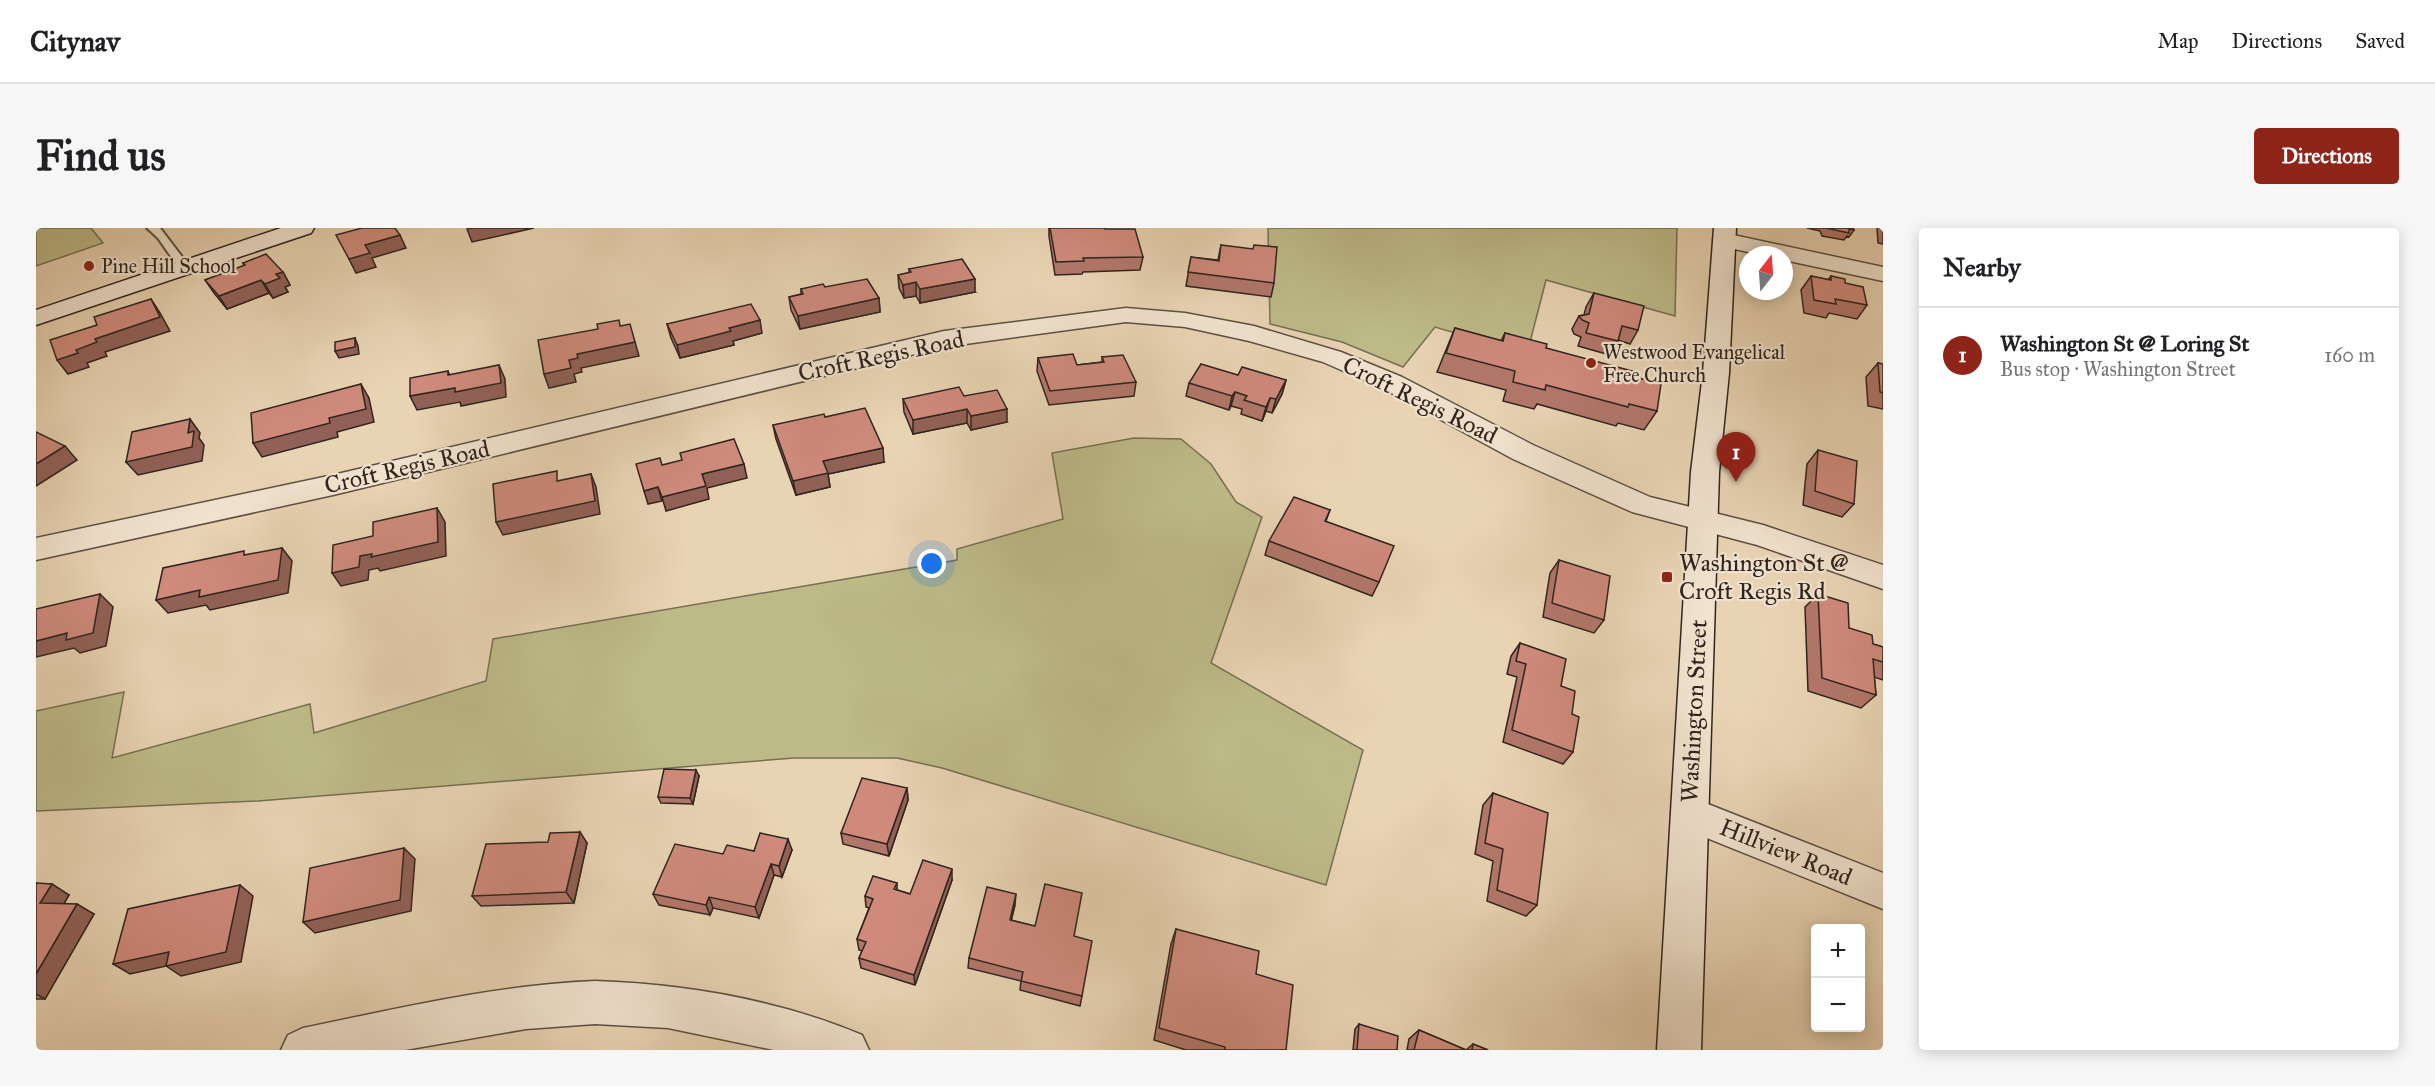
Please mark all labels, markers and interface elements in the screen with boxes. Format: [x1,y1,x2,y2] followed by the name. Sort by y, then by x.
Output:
[30,24,120,59] text: Citynav
[2158,28,2199,54] text: Map
[2232,28,2322,54] text: Directions
[2355,28,2405,54] text: Saved
[2254,128,2399,184] button: Directions
[36,130,166,182] text: Find us
[1739,246,1793,300] north arrow
[1943,251,2021,283] text: Nearby
[101,254,237,278] place label: Pine Hill School
[82,259,96,273] marker: Pine Hill School
[795,324,967,388] street label: Croft Regis Road
[2000,330,2249,357] text: Washington St @ Loring St
[1603,340,1786,387] place label: Westwood Evangelical Free Church
[1959,343,1966,367] text: 1
[2324,343,2375,367] text: 160 m
[1338,350,1502,450] street label: Croft Regis Road
[1584,356,1598,370] marker: Westwood Evangelical Free Church
[2000,357,2236,381] text: Bus stop · Washington Street
[1716,432,1756,482] pin: 1
[321,433,493,501] street label: Croft Regis Road
[1679,548,1849,606] place label: Washington St @ Croft Regis Rd
[917,549,946,578] your location
[1660,570,1674,584] marker: Washington St @ Croft Regis Rd
[1674,618,1714,803] street label: Washington Street
[1715,812,1857,892] street label: Hillview Road
[1811,924,1865,1032] map controls
[1811,924,1865,978] button: +
[1811,978,1865,1032] button: −

